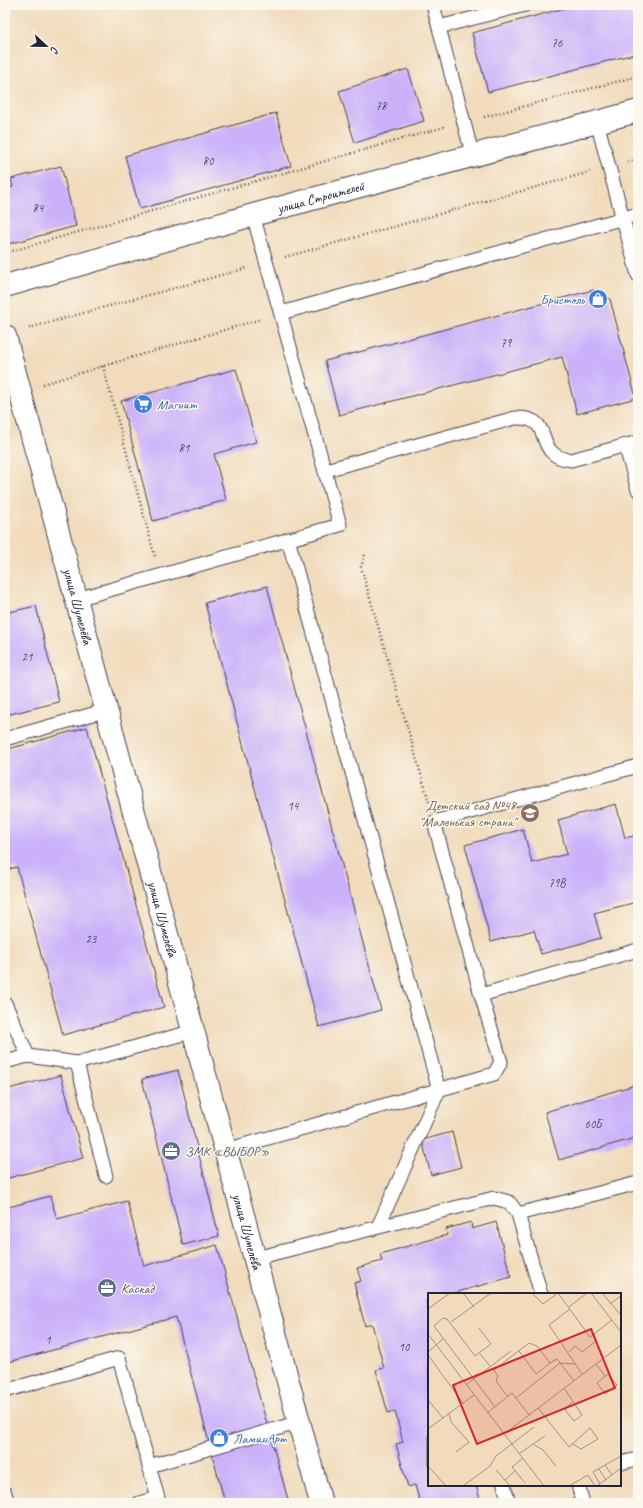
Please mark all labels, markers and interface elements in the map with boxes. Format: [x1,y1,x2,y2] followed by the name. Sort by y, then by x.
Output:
[26,26,66,66] north arrow
[552,35,563,51] house number: 76
[47,45,63,56] text: С
[376,98,388,114] house number: 78
[203,153,215,169] house number: 80
[274,177,367,217] street label: улица Строителей
[33,200,45,216] house number: 84
[587,288,609,310] shop icon: Бристоль
[540,291,585,308] place label: Бристоль
[501,335,513,351] house number: 79
[132,393,154,415] supermarket icon: Магнит
[157,396,198,413] place label: Магнит
[179,440,190,456] house number: 81
[60,565,97,647] street label: улица Шумелёва
[22,649,33,665] house number: 21
[419,797,519,830] place label: Детский сад №48 "Маленькая страна"
[288,798,300,814] house number: 14
[519,802,541,824] school or university icon: Детский сад №48 "Маленькая страна"
[549,875,566,891] house number: 79В
[144,878,182,960] street label: улица Шумелёва
[86,931,98,947] house number: 23
[585,1116,603,1132] house number: 60Б
[160,1140,182,1162] office icon: ЗМК «ВЫБОР»
[185,1143,269,1160] place label: ЗМК «ВЫБОР»
[229,1191,266,1273] street label: улица Шумелёва
[96,1277,118,1299] office icon: Каскад
[121,1280,155,1297] place label: Каскад
[428,1293,621,1486] inset map
[45,1332,51,1348] house number: 1
[399,1339,411,1355] house number: 10
[208,1427,230,1449] shop icon: ЛаминАрт
[233,1430,287,1447] place label: ЛаминАрт

